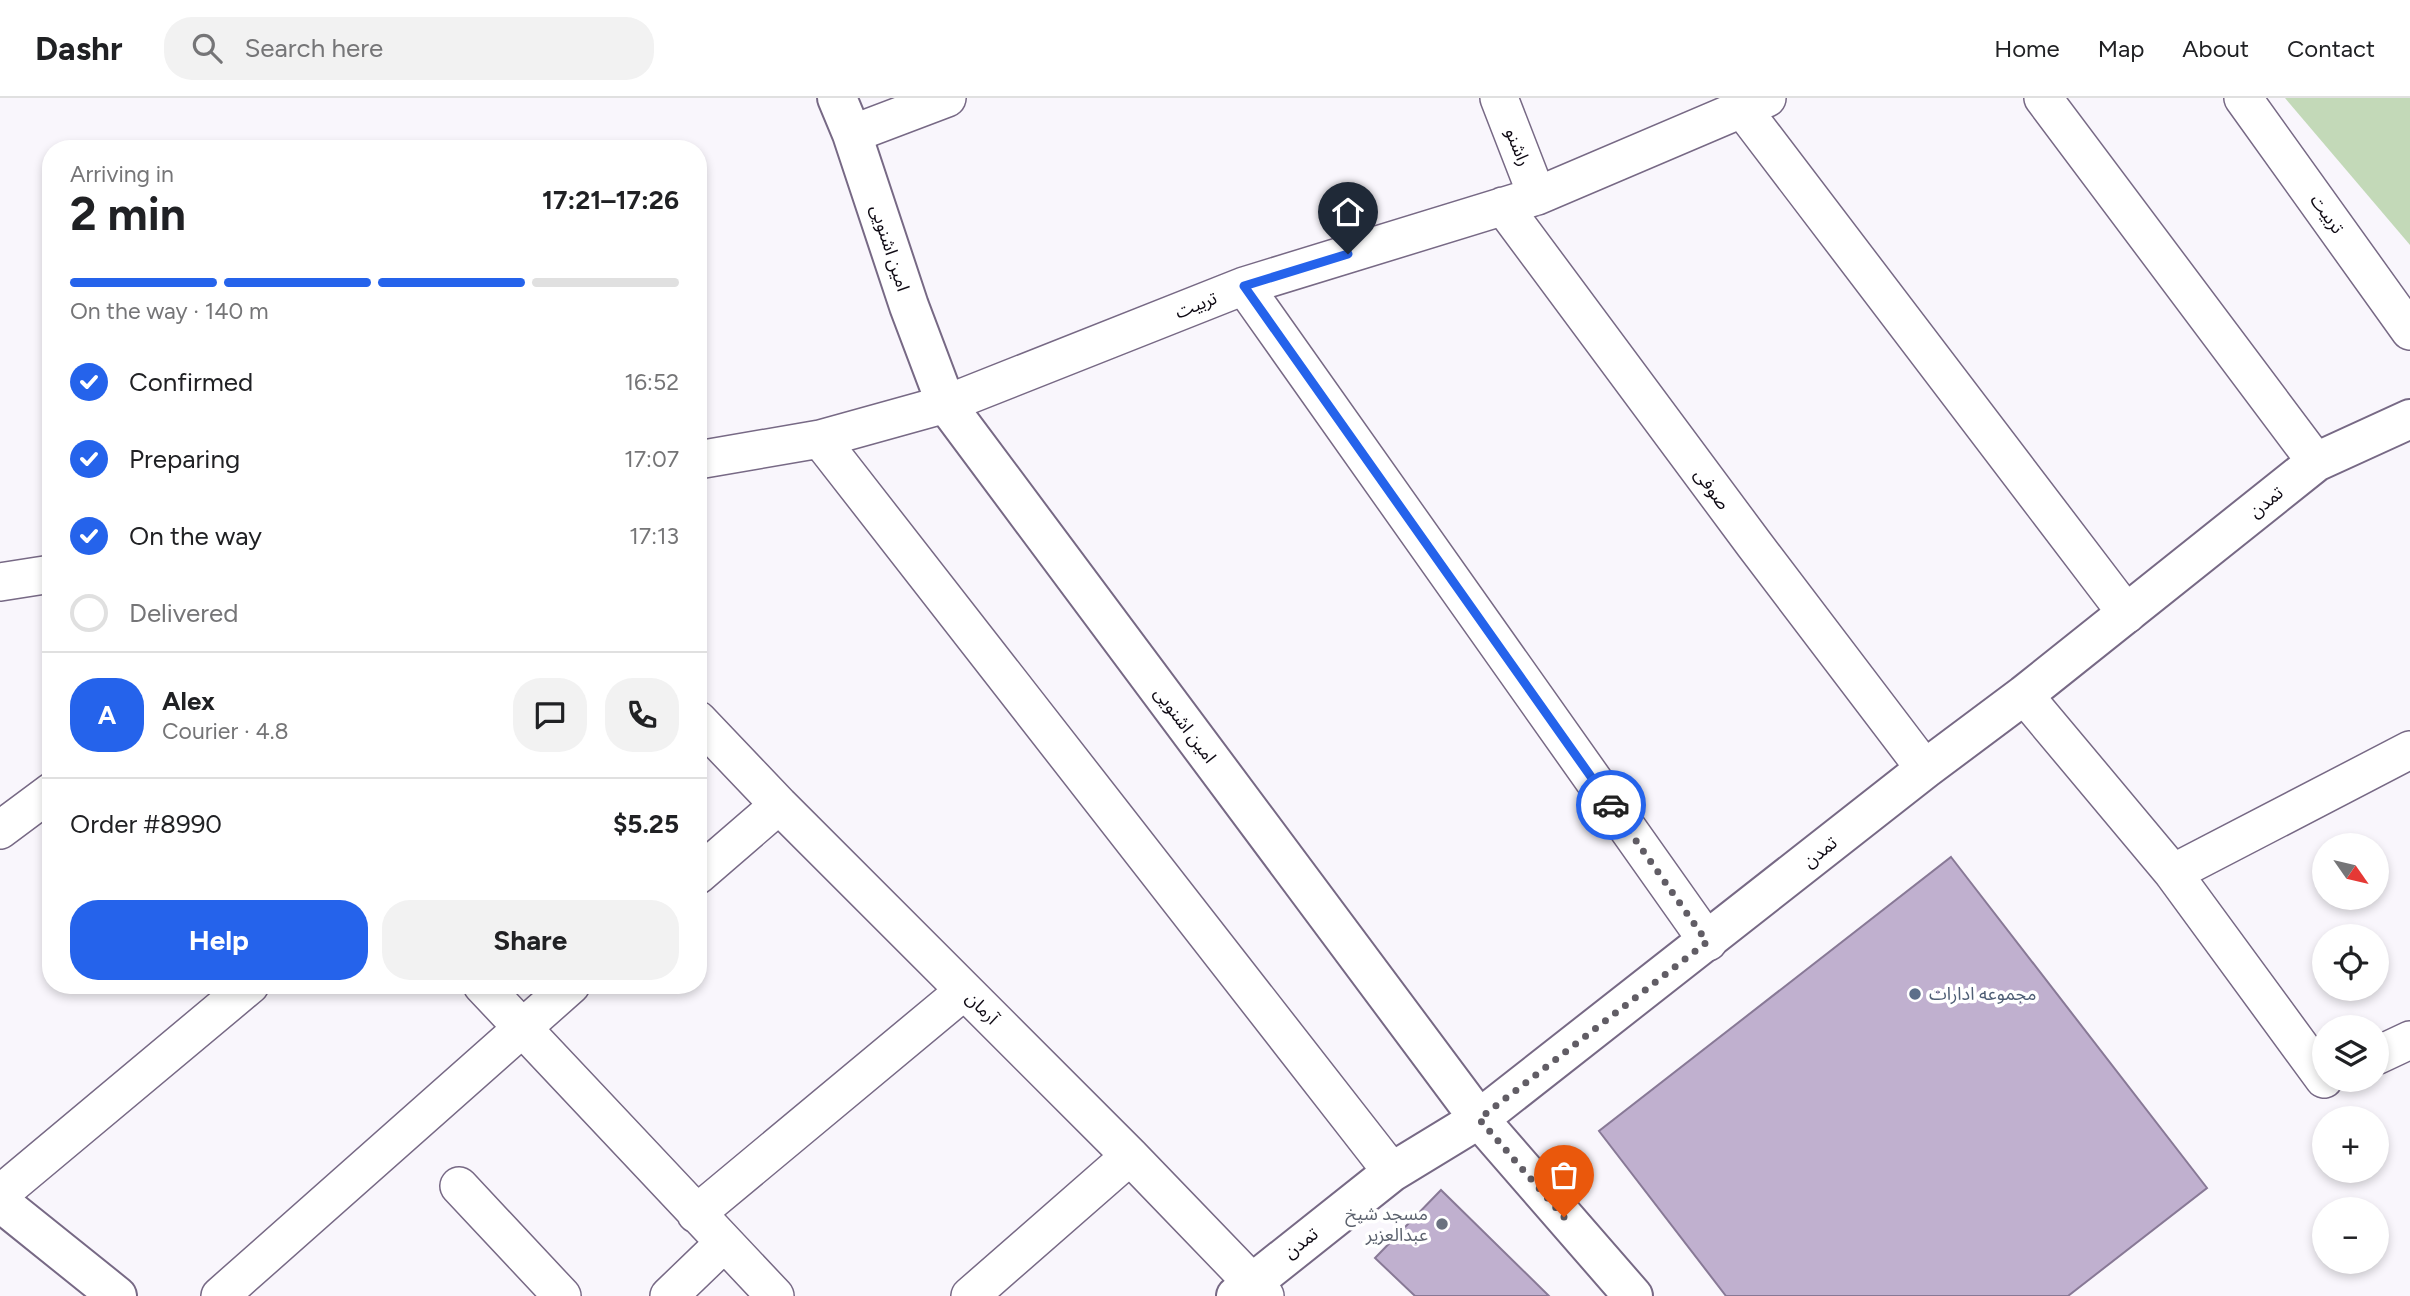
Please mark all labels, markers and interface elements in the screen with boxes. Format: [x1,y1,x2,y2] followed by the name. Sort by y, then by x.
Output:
[164,17,654,80] search box
[35,29,122,68] text: Dashr
[188,29,226,67] icon: search
[244,32,383,64] text: Search here
[1994,34,2060,63] text: Home
[2098,34,2144,63] text: Map
[2182,34,2249,63] text: About
[2287,34,2375,63] text: Contact
[1500,125,1536,169] street label: راشنو
[70,160,174,188] text: Arriving in
[1318,182,1378,254] pin
[542,184,679,216] text: 17:21–17:26
[70,186,186,242] text: 2 min
[2305,190,2349,238] street label: تربیت
[1329,193,1367,231] icon: home
[866,202,914,294] street label: امین اشنویی
[1172,287,1220,323] street label: تربیت
[70,297,269,325] text: On the way · 140 m
[70,363,108,401] icon: check
[129,366,253,398] text: Confirmed
[625,368,679,396] text: 16:52
[70,440,108,478] icon: check
[129,443,240,475] text: Preparing
[624,445,679,473] text: 17:07
[1690,464,1734,514] street label: صوفی
[2244,482,2288,522] street label: تمدن
[70,517,108,555] icon: check
[129,520,262,552] text: On the way
[629,522,679,550] text: 17:13
[129,597,238,629] text: Delivered
[513,678,587,752] button: chat
[605,678,679,752] button: phone
[1149,683,1221,767] street label: امین اشنویی
[162,685,215,717] text: Alex
[98,699,116,731] text: A
[162,717,289,745] text: Courier · 4.8
[1576,770,1646,840] courier
[1592,786,1630,824] icon: car
[70,808,222,840] text: Order #8990
[613,808,679,840] text: $5.25
[1798,832,1842,872] street label: تمدن
[2312,833,2389,910] north arrow
[2312,833,2389,1274] map controls
[70,900,368,980] button: Help
[382,900,679,980] button: Share
[2312,924,2389,1001] button: locate
[1929,983,2037,1005] place label: مجموعه ادارات
[1907,986,1923,1002] marker: مجموعه ادارات
[961,987,1003,1029] street label: آرمان
[2312,1015,2389,1092] button: layers
[2312,1106,2389,1183] button: +
[1534,1145,1594,1217] pin
[1545,1156,1583,1194] icon: bag
[2312,1197,2389,1274] button: −
[1345,1203,1428,1246] place label: مسجد شیخ عبدالعزیر
[1434,1216,1450,1232] marker: مسجد شیخ عبدالعزیر
[1279,1223,1323,1263] street label: تمدن

